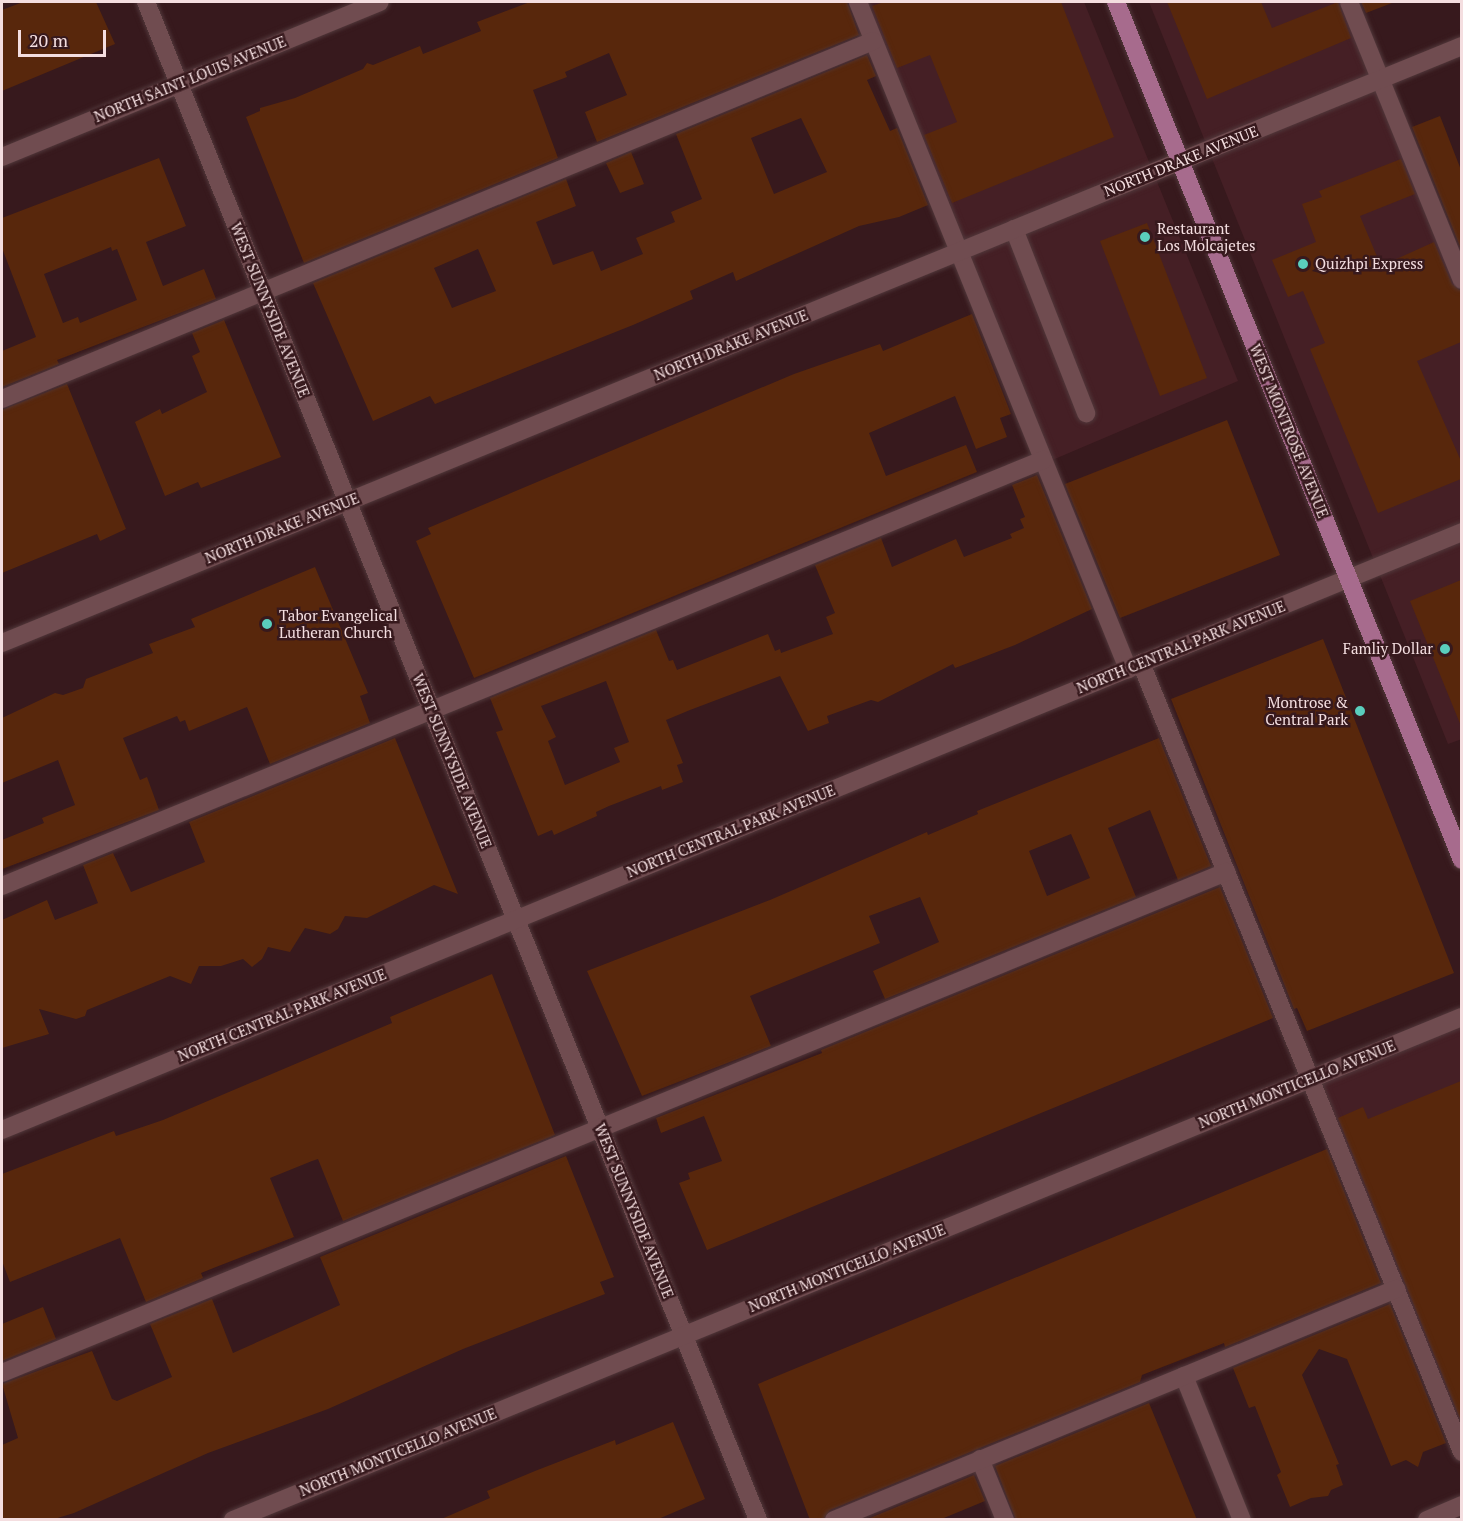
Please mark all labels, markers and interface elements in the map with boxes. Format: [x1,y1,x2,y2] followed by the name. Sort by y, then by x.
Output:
[21,18,110,56] scale bar
[29,28,68,52] text: 20 m
[91,32,289,126] street label: NORTH SAINT LOUIS AVENUE
[1101,122,1261,200] street label: NORTH DRAKE AVENUE
[1157,219,1256,254] place label: Restaurant Los Molcajetes
[227,220,313,400] street label: WEST SUNNYSIDE AVENUE
[1138,230,1152,244] marker: Restaurant Los Molcajetes
[1315,255,1423,273] place label: Quizhpi Express
[1296,257,1310,271] marker: Quizhpi Express
[651,306,811,384] street label: NORTH DRAKE AVENUE
[1246,341,1332,521] street label: WEST MONTROSE AVENUE
[202,489,362,567] street label: NORTH DRAKE AVENUE
[1074,597,1288,697] street label: NORTH CENTRAL PARK AVENUE
[279,606,398,641] place label: Tabor Evangelical Lutheran Church
[260,617,274,631] marker: Tabor Evangelical Lutheran Church
[1343,640,1433,658] place label: Famliy Dollar
[1438,642,1452,656] marker: Famliy Dollar
[409,671,495,851] street label: WEST SUNNYSIDE AVENUE
[1265,693,1348,728] place label: Montrose & Central Park
[1353,704,1367,718] marker: Montrose & Central Park
[624,781,838,881] street label: NORTH CENTRAL PARK AVENUE
[175,965,389,1065] street label: NORTH CENTRAL PARK AVENUE
[1196,1036,1398,1132] street label: NORTH MONTICELLO AVENUE
[591,1121,677,1301] street label: WEST SUNNYSIDE AVENUE
[746,1220,948,1316] street label: NORTH MONTICELLO AVENUE
[297,1404,499,1500] street label: NORTH MONTICELLO AVENUE

